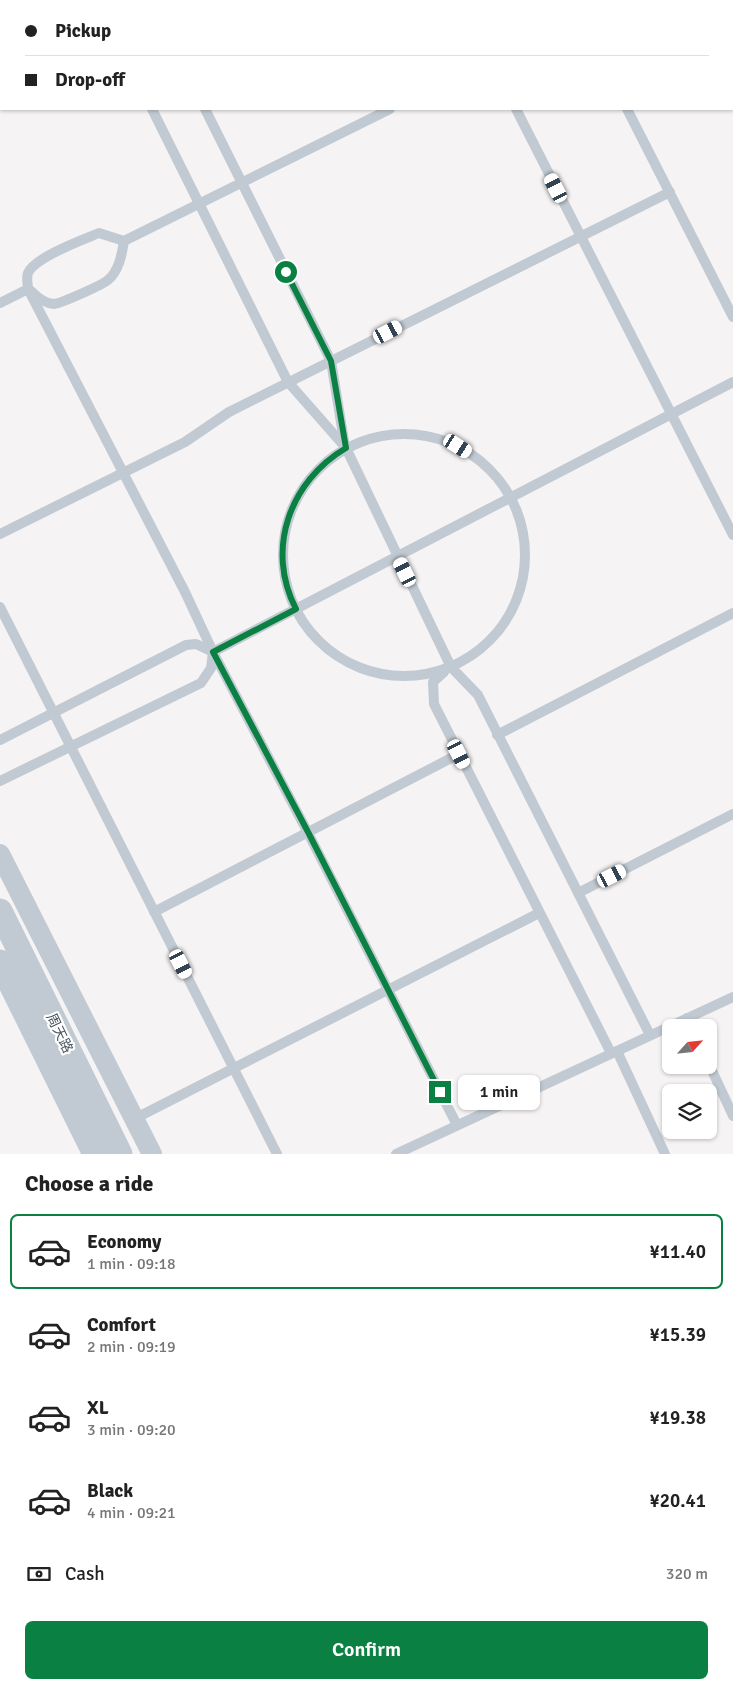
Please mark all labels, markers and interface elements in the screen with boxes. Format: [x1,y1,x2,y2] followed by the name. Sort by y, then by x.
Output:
[55,19,111,43] text: Pickup
[55,68,125,92] text: Drop-off
[542,171,569,205] car
[275,261,297,283] route start
[371,319,404,345] car
[441,432,474,460] car
[391,555,418,589] car
[445,737,472,771] car
[595,863,628,889] car
[167,947,194,981] car
[43,1011,76,1056] street label: 周天路
[662,1019,718,1074] north arrow
[662,1019,717,1139] map controls
[458,1074,540,1110] callout: 1 min
[429,1081,451,1103] route end
[480,1082,518,1102] text: 1 min
[662,1084,717,1139] button: layers
[25,1170,153,1197] text: Choose a ride
[27,1229,72,1274] icon: car
[87,1230,161,1254] text: Economy
[649,1240,706,1264] text: ¥11.40
[87,1254,176,1274] text: 1 min · 09:18
[27,1312,72,1357] icon: car
[87,1313,156,1337] text: Comfort
[649,1323,706,1347] text: ¥15.39
[87,1337,176,1357] text: 2 min · 09:19
[27,1395,72,1440] icon: car
[87,1396,109,1420] text: XL
[649,1406,706,1430] text: ¥19.38
[87,1420,176,1440] text: 3 min · 09:20
[27,1478,72,1523] icon: car
[87,1479,133,1503] text: Black
[649,1489,706,1513] text: ¥20.41
[87,1503,176,1523] text: 4 min · 09:21
[25,1560,53,1588] icon: cash
[65,1562,105,1586] text: Cash
[666,1564,708,1584] text: 320 m
[25,1621,708,1679] button: Confirm

